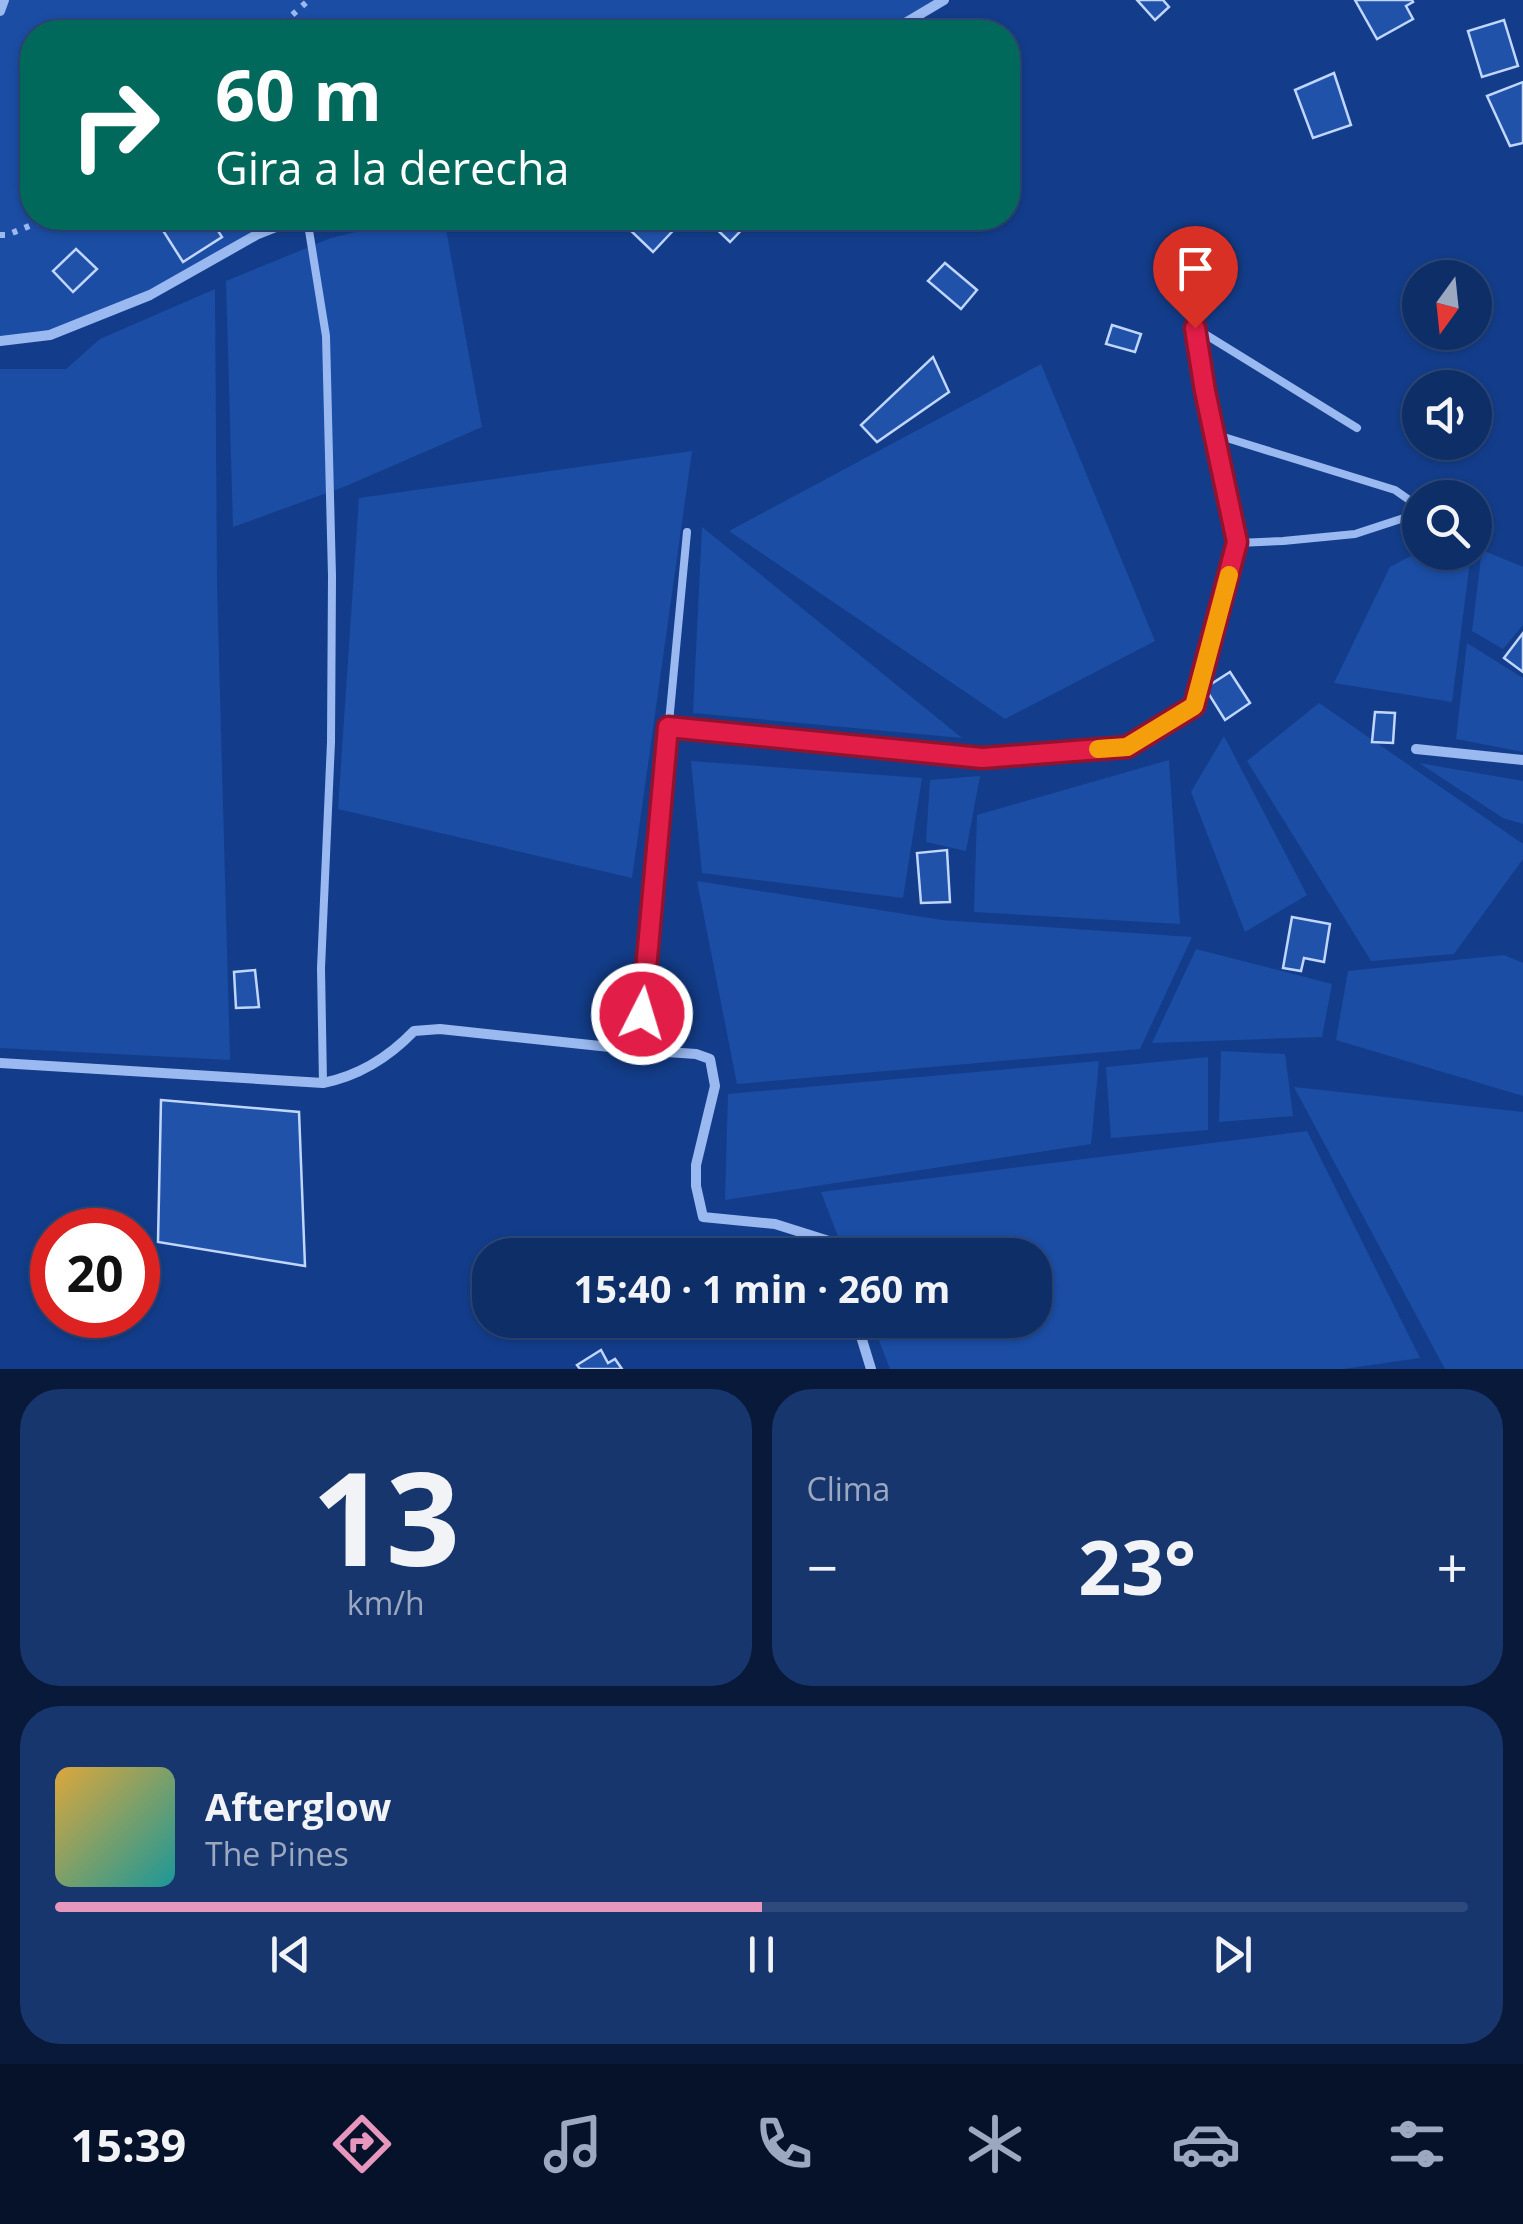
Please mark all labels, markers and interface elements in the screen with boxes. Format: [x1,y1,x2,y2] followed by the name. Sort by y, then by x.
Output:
[215,46,382,142] text: 60 m
[50,60,180,190] icon: right
[215,137,570,198] text: Gira a la derecha
[1153,226,1238,329] pin
[1168,241,1223,296] icon: arrive
[1402,260,1492,350] north arrow
[1402,260,1492,570] map controls
[1402,370,1492,460] button: sound
[1402,480,1492,570] button: search
[590,962,694,1066] position arrow
[30,1208,160,1338] speed limit sign: 20
[574,1262,950,1314] text: 15:40 · 1 min · 260 m
[311,1427,460,1604] text: 13
[807,1467,890,1510] text: Clima
[1078,1515,1196,1617] text: 23°
[807,1529,838,1604] text: −
[1437,1529,1468,1604] text: +
[347,1581,425,1624] text: km/h
[205,1780,391,1832] text: Afterglow
[205,1832,349,1875] text: The Pines
[263,1927,318,1982] icon: previous
[734,1927,789,1982] icon: pause
[1205,1927,1260,1982] icon: next
[327,2109,397,2179] icon: directions
[538,2109,608,2179] icon: music
[749,2109,819,2179] icon: phone
[960,2109,1030,2179] icon: climate
[1171,2109,1241,2179] icon: car
[1382,2109,1452,2179] icon: filters
[71,2114,186,2175] text: 15:39

